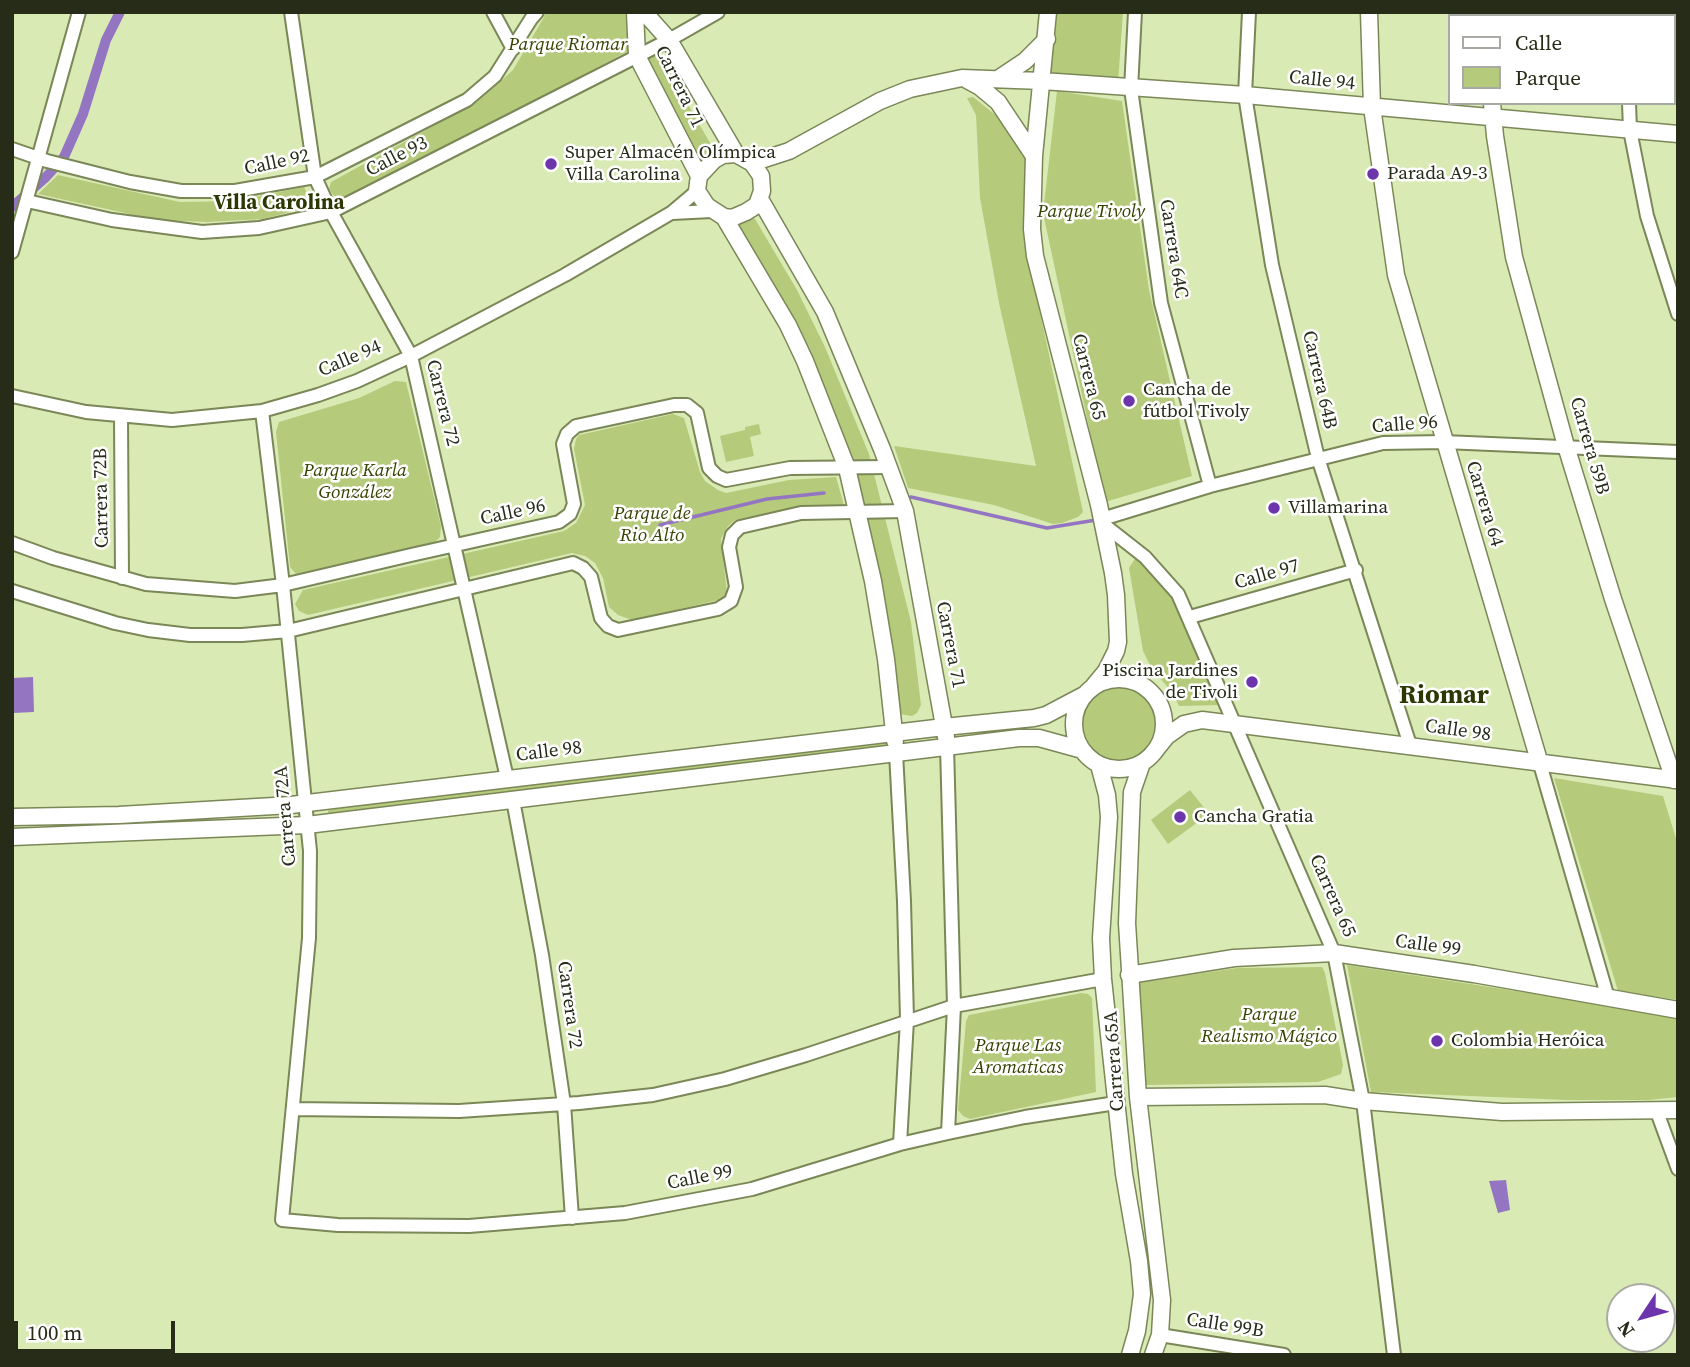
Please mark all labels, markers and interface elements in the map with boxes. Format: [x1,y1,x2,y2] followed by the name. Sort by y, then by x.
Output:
[1448,14,1676,105] legend
[1515,28,1562,57] text: Calle
[508,34,628,56] park label: Parque Riomar
[649,42,709,132] street label: Carrera 71
[1515,63,1581,92] text: Parque
[1288,66,1356,96] street label: Calle 94
[362,132,432,182] street label: Calle 93
[565,142,776,186] place label: Super Almacén Olímpica Villa Carolina
[242,145,312,181] street label: Calle 92
[543,156,559,172] marker: Super Almacén Olímpica Villa Carolina
[1387,163,1487,185] place label: Parada A9-3
[1365,166,1381,182] marker: Parada A9-3
[213,191,345,217] district label: Villa Carolina
[1154,198,1192,300] street label: Carrera 64C
[1037,201,1145,223] park label: Parque Tivoly
[1297,329,1341,431] street label: Carrera 64B
[1066,332,1110,422] street label: Carrera 65
[315,336,385,382] street label: Calle 94
[420,358,464,448] street label: Carrera 72
[1143,379,1250,423] place label: Cancha de fútbol Tivoly
[1121,393,1137,409] marker: Cancha de fútbol Tivoly
[1564,395,1614,497] street label: Carrera 59B
[1371,411,1439,439] street label: Calle 96
[90,448,114,548] street label: Carrera 72B
[1460,459,1508,549] street label: Carrera 64
[303,460,407,504] park label: Parque Karla González
[478,495,548,531] street label: Calle 96
[1288,497,1388,519] place label: Villamarina
[1266,500,1282,516] marker: Villamarina
[614,503,690,547] park label: Parque de Rio Alto
[1232,555,1302,595] street label: Calle 97
[930,600,970,690] street label: Carrera 71
[1102,660,1238,704] place label: Piscina Jardines de Tivoli
[1244,674,1260,690] marker: Piscina Jardines de Tivoli
[1399,680,1489,712] district label: Riomar
[1424,715,1492,747] street label: Calle 98
[515,737,583,767] street label: Calle 98
[270,765,302,867] street label: Carrera 72A
[1194,806,1314,828] place label: Cancha Gratia
[1172,809,1188,825] marker: Cancha Gratia
[1304,851,1360,941] street label: Carrera 65
[1394,930,1462,962] street label: Calle 99
[552,960,586,1050] street label: Carrera 72
[1201,1004,1337,1048] park label: Parque Realismo Mágico
[1100,1010,1130,1112] street label: Carrera 65A
[1451,1030,1604,1052] place label: Colombia Heróica
[1429,1033,1445,1049] marker: Colombia Heróica
[973,1035,1063,1079] park label: Parque Las Aromaticas
[665,1161,735,1195] street label: Calle 99
[1606,1283,1676,1353] north arrow
[18,1308,178,1352] scale bar
[1185,1309,1265,1343] street label: Calle 99B
[1611,1316,1640,1342] text: N
[27,1318,82,1347] text: 100 m

